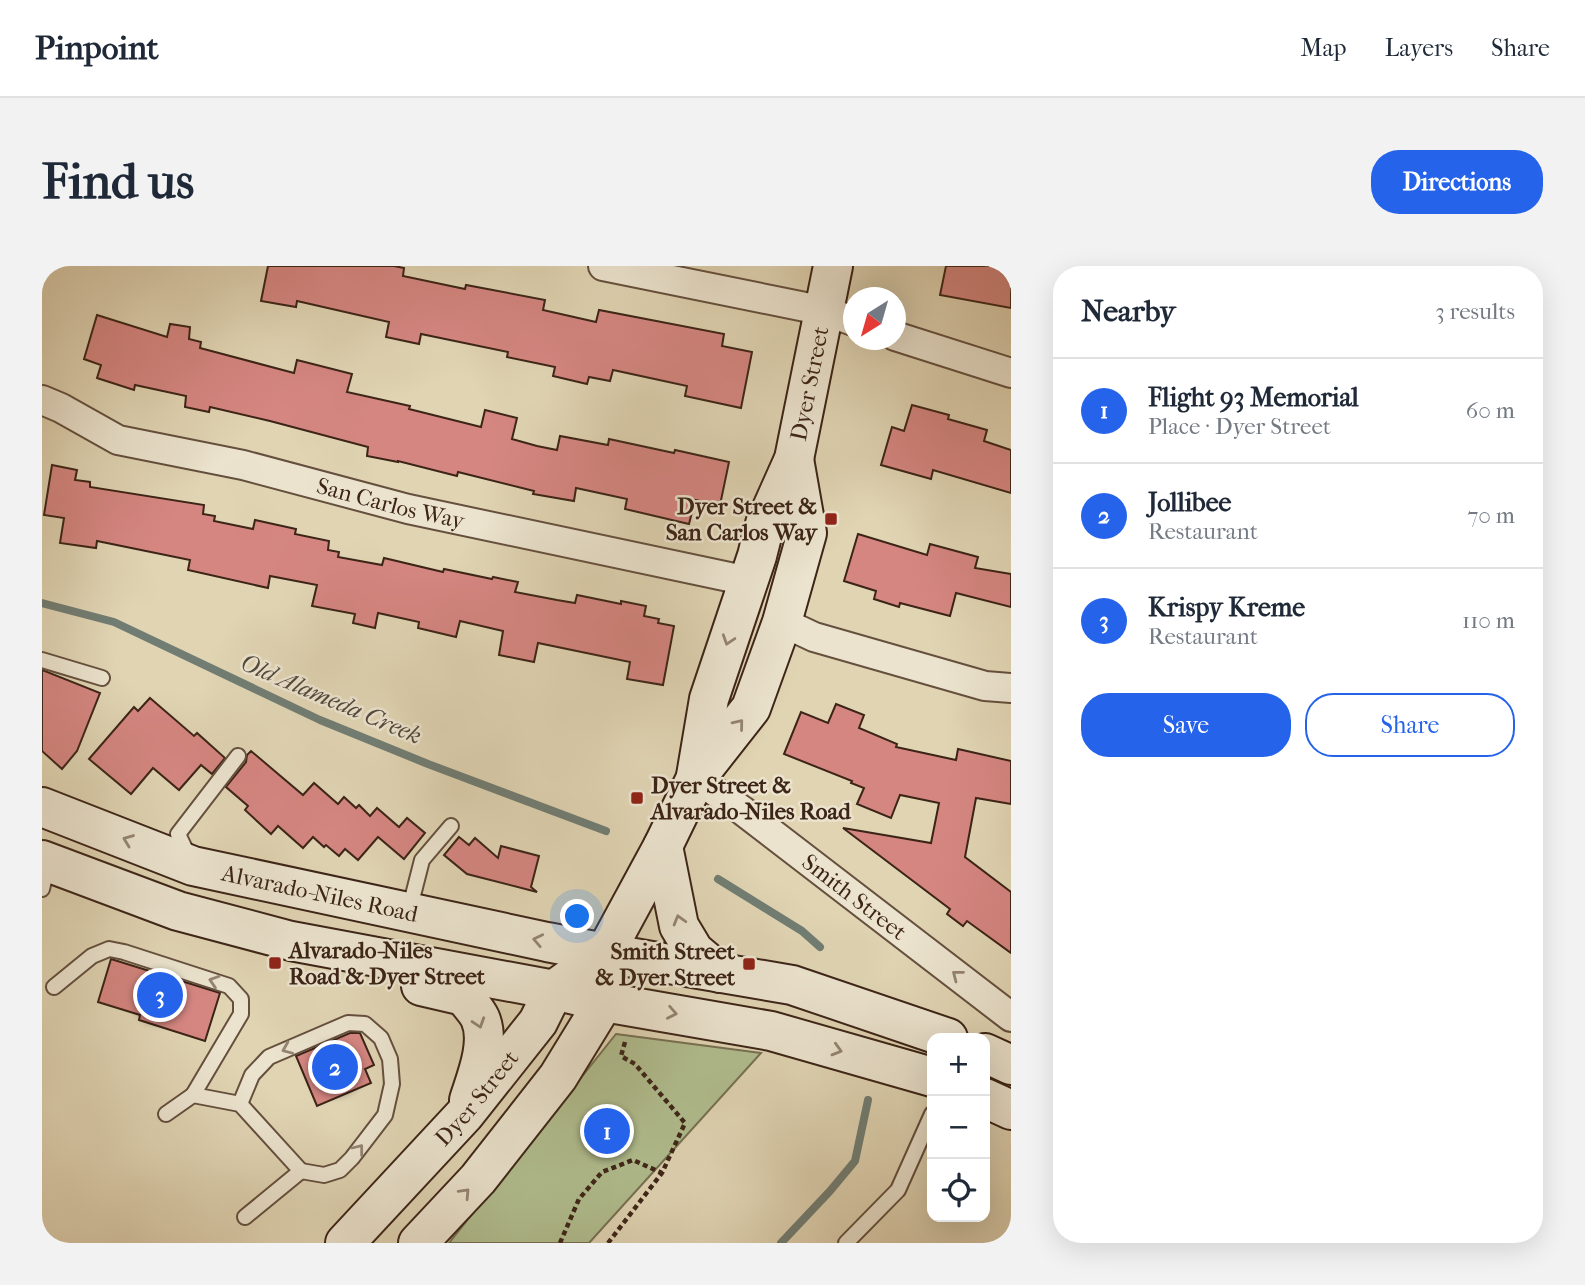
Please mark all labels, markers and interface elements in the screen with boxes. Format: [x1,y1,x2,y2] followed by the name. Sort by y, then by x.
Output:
[35,29,159,68] text: Pinpoint
[1301,34,1347,62] text: Map
[1385,34,1453,62] text: Layers
[1491,34,1550,62] text: Share
[1371,150,1543,214] button: Directions
[42,153,194,211] text: Find us
[843,287,906,350] north arrow
[1081,294,1176,329] text: Nearby
[1435,298,1515,325] text: 3 results
[784,324,834,443] street label: Dyer Street
[1148,382,1359,413] text: Flight 93 Memorial
[1100,397,1108,424] text: 1
[1466,397,1515,424] text: 60 m
[1148,413,1331,440] text: Place · Dyer Street
[314,472,468,534] street label: San Carlos Way
[1148,487,1231,518] text: Jollibee
[666,493,819,546] place label: Dyer Street & San Carlos Way
[1098,502,1110,529] text: 2
[1467,502,1515,529] text: 70 m
[823,511,839,527] marker: Dyer Street & San Carlos Way
[1148,518,1258,545] text: Restaurant
[1148,592,1305,623] text: Krispy Kreme
[1099,607,1109,634] text: 3
[1462,607,1515,634] text: 110 m
[1148,623,1258,650] text: Restaurant
[722,634,737,646] one-way arrow
[236,648,426,750] water label: Old Alameda Creek
[1081,693,1291,757] button: Save
[1305,693,1515,757] button: Share
[730,720,743,732] one-way arrow
[649,772,852,825] place label: Dyer Street & Alvarado-Niles Road
[629,790,645,806] marker: Dyer Street & Alvarado-Niles Road
[122,835,134,849] one-way arrow
[797,848,912,945] street label: Smith Street
[218,859,421,928] street label: Alvarado-Niles Road
[560,899,594,933] your location
[673,915,688,927] one-way arrow
[532,934,544,949] one-way arrow
[287,937,486,990] place label: Alvarado-Niles Road & Dyer Street
[595,938,736,991] place label: Smith Street & Dyer Street
[267,955,283,971] marker: Alvarado-Niles Road & Dyer Street
[741,956,757,972] marker: Smith Street & Dyer Street
[137,969,183,1021] pin: 3
[952,970,965,983] one-way arrow
[208,975,220,990] one-way arrow
[666,1005,678,1020] one-way arrow
[471,1016,486,1029] one-way arrow
[927,1033,990,1222] map controls
[927,1033,990,1096] button: +
[282,1041,294,1055] one-way arrow
[312,1041,358,1093] pin: 2
[831,1042,843,1056] one-way arrow
[429,1045,524,1151] street label: Dyer Street
[927,1096,990,1159] button: −
[584,1105,630,1157] pin: 1
[350,1145,363,1157] one-way arrow
[927,1159,990,1222] button: locate
[456,1188,469,1201] one-way arrow

